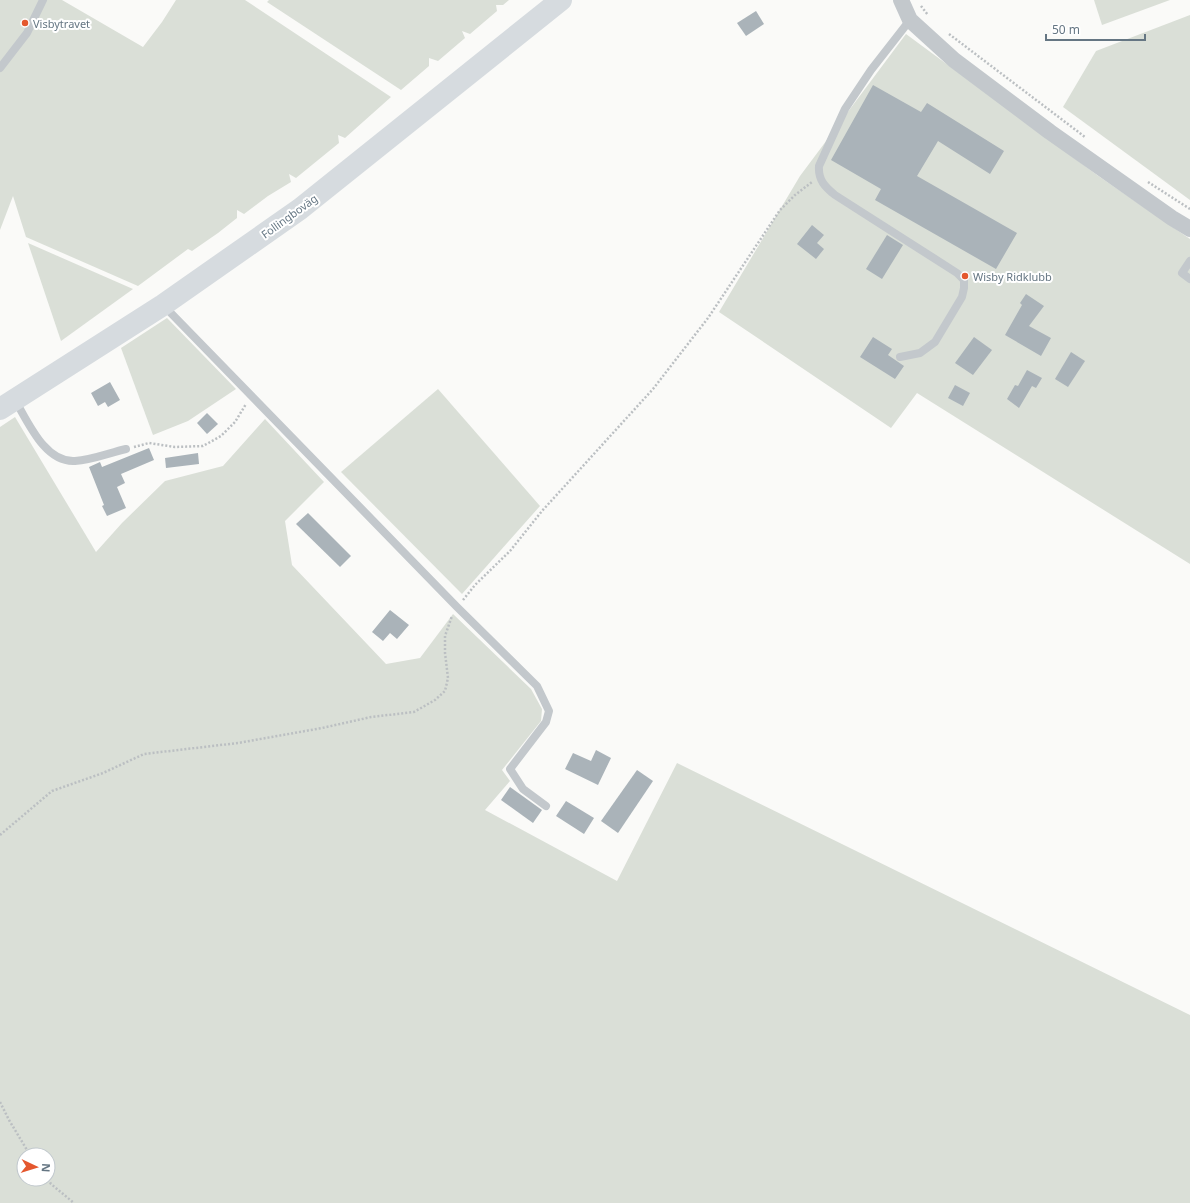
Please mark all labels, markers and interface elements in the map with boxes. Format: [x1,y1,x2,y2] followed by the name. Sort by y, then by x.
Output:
[33,16,90,31] place label: Visbytravet
[1046,16,1145,42] scale bar
[20,18,30,28] marker: Visbytravet
[1052,21,1080,38] text: 50 m
[258,190,320,242] street label: Follingboväg
[973,269,1052,284] place label: Wisby Ridklubb
[960,271,970,281] marker: Wisby Ridklubb
[16,1147,56,1187] north arrow
[39,1163,54,1173] text: N

